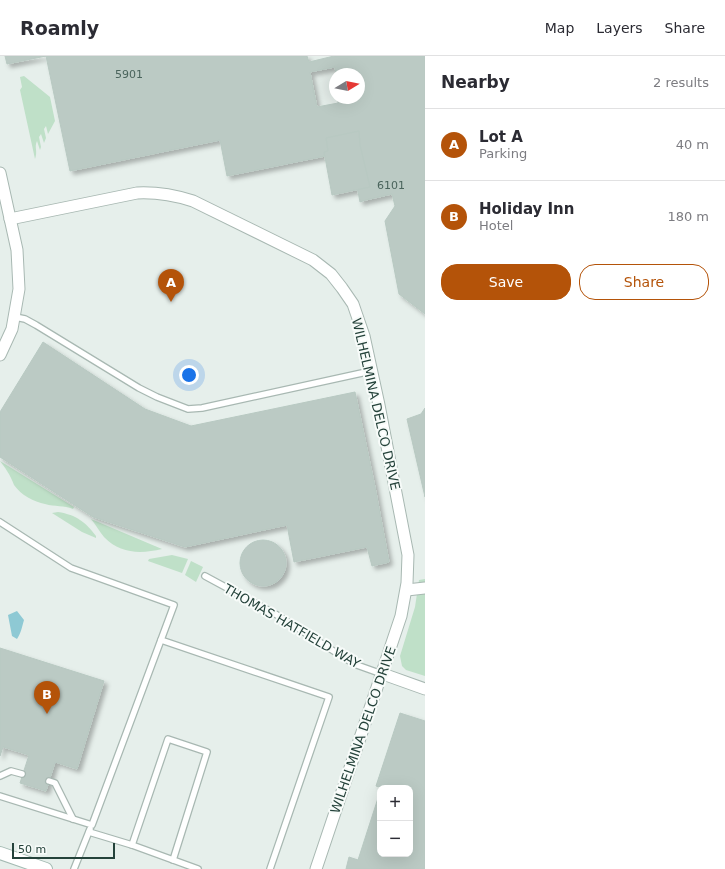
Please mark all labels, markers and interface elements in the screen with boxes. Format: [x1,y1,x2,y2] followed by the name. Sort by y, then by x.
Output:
[20,17,99,39] text: Roamly
[545,20,574,36] text: Map
[596,20,643,36] text: Layers
[665,20,705,36] text: Share
[115,68,143,81] house number: 5901
[329,68,365,104] north arrow
[441,72,510,92] text: Nearby
[653,75,709,90] text: 2 results
[479,128,523,146] text: Lot A
[449,137,459,152] text: A
[676,137,709,152] text: 40 m
[479,146,527,161] text: Parking
[377,179,405,192] house number: 6101
[479,200,574,218] text: Holiday Inn
[449,209,459,224] text: B
[667,209,709,224] text: 180 m
[479,218,513,233] text: Hotel
[441,264,571,300] button: Save
[579,264,709,300] button: Share
[158,269,184,302] pin: A
[349,317,403,491] street label: WILHELMINA DELCO DRIVE
[179,365,199,385] your location
[220,580,363,671] street label: THOMAS HATFIELD WAY
[327,644,399,816] street label: WILHELMINA DELCO DRIVE
[34,681,60,714] pin: B
[377,785,413,857] map controls
[377,785,413,821] button: +
[377,821,413,857] button: −
[12,841,115,860] scale bar
[18,843,46,856] text: 50 m

